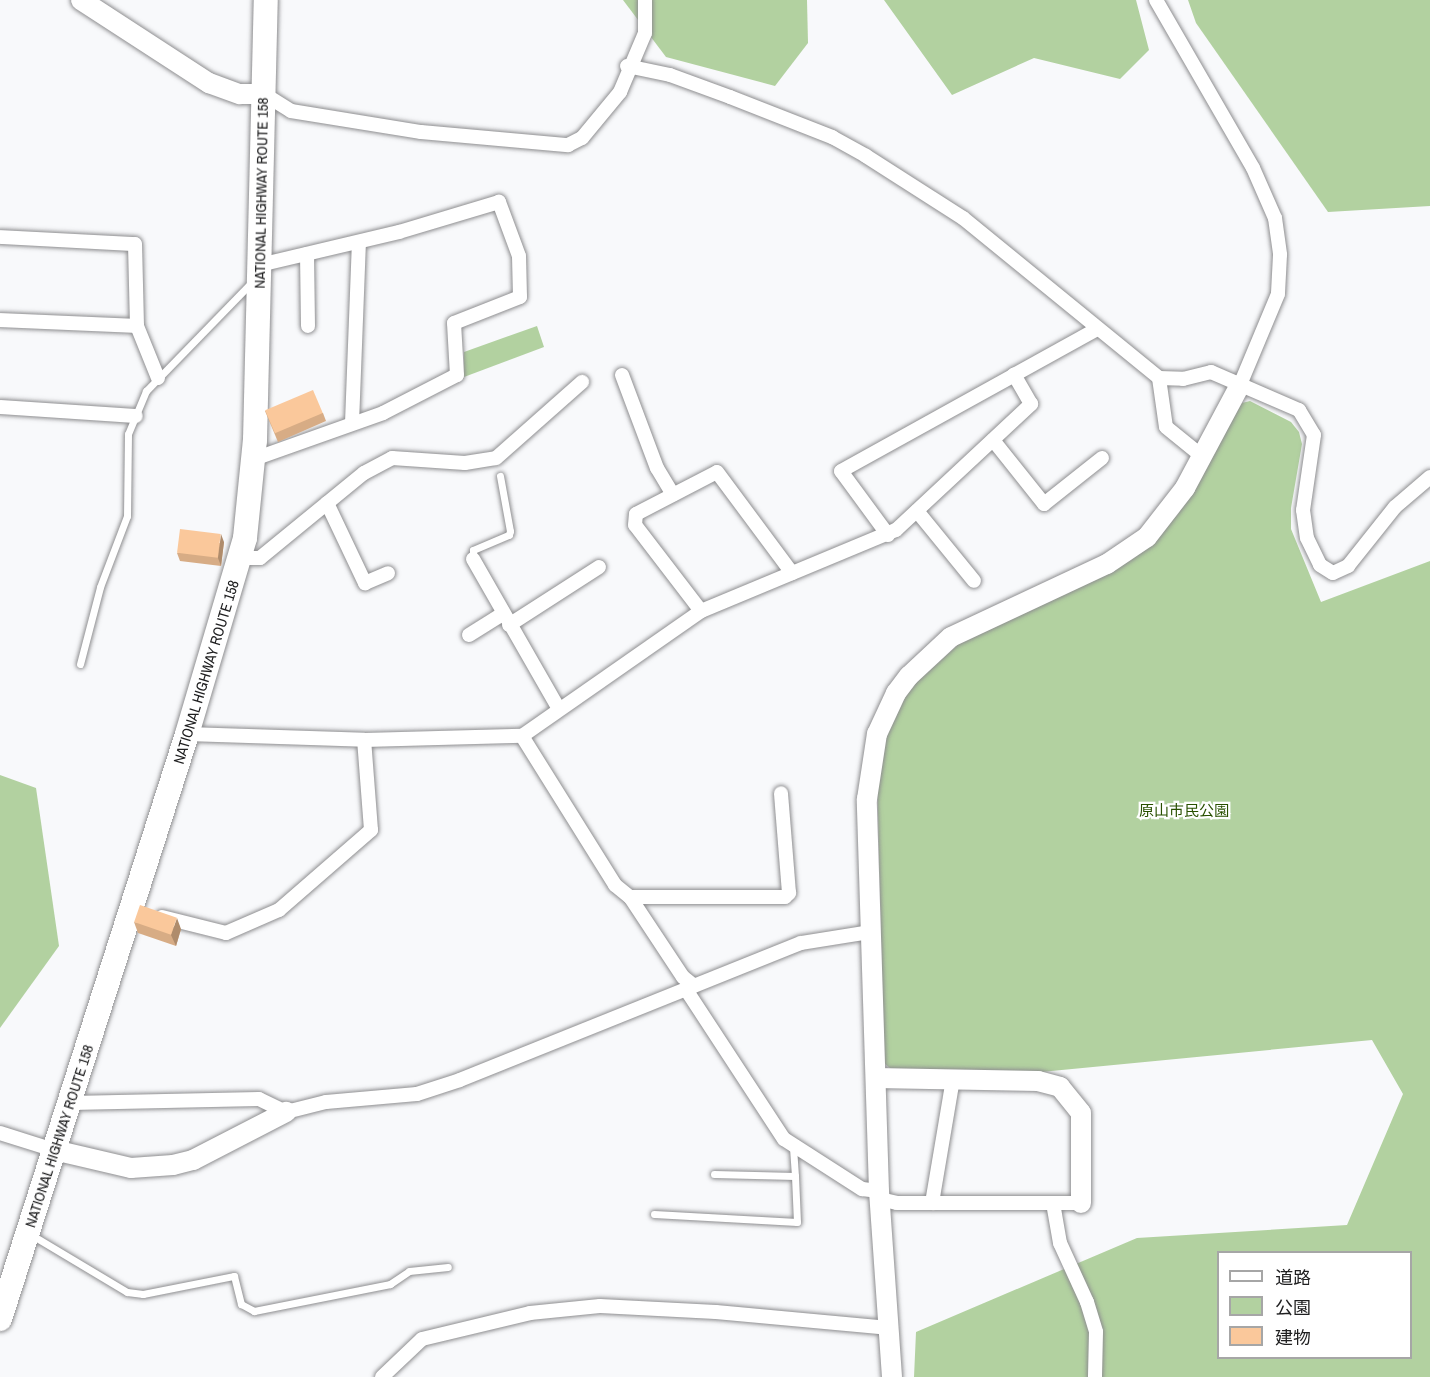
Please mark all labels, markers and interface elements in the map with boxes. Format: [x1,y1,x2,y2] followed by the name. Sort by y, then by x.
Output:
[250,97,272,289] street label: NATIONAL HIGHWAY ROUTE 158
[169,578,243,766] street label: NATIONAL HIGHWAY ROUTE 158
[1139,802,1229,820] park label: 原山市民公園
[21,1042,97,1230] street label: NATIONAL HIGHWAY ROUTE 158
[1217,1251,1412,1359] legend
[1275,1265,1311,1290] text: 道路
[1275,1295,1311,1320] text: 公園
[1275,1325,1311,1350] text: 建物

